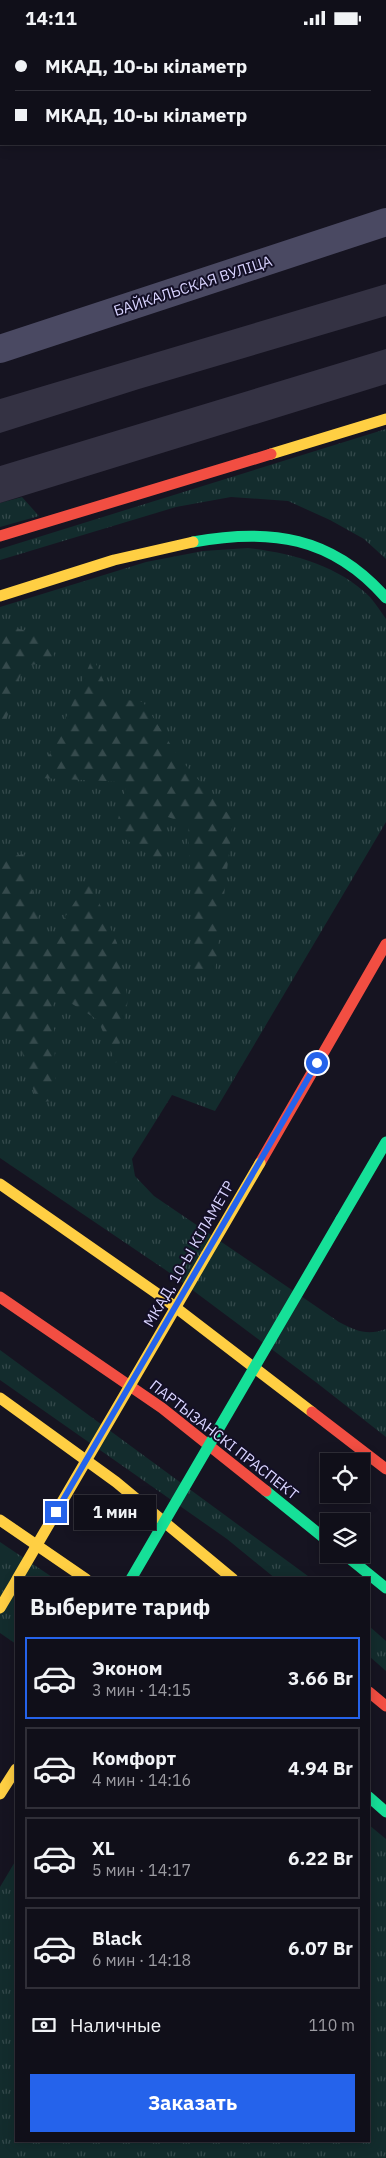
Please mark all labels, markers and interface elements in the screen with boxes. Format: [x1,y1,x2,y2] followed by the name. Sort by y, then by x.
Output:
[25,6,77,30] text: 14:11
[45,54,247,78] text: МКАД, 10-ы кіламетр
[45,103,247,127] text: МКАД, 10-ы кіламетр
[111,251,275,320] street label: БАЙКАЛЬСКАЯ ВУЛІЦА
[306,1052,328,1074] route start
[139,1177,238,1330] street label: МКАД, 10-Ы КІЛАМЕТР
[146,1376,303,1504] street label: ПАРТЫЗАНСКІ ПРАСПЕКТ
[320,1453,370,1563] map controls
[320,1453,370,1503] button: locate
[74,1495,156,1529] callout: 1 мин
[45,1501,67,1523] route end
[93,1502,137,1522] text: 1 мин
[320,1513,370,1563] button: layers
[30,1592,210,1621] text: Выберите тариф
[32,1656,77,1701] icon: car
[92,1656,163,1680] text: Эконом
[288,1666,353,1690] text: 3.66 Br
[92,1680,191,1700] text: 3 мин · 14:15
[32,1746,77,1791] icon: car
[92,1746,176,1770] text: Комфорт
[288,1756,353,1780] text: 4.94 Br
[92,1770,191,1790] text: 4 мин · 14:16
[32,1836,77,1881] icon: car
[92,1836,115,1860] text: XL
[288,1846,353,1870] text: 6.22 Br
[92,1860,191,1880] text: 5 мин · 14:17
[32,1926,77,1971] icon: car
[92,1926,142,1950] text: Black
[288,1936,353,1960] text: 6.07 Br
[92,1950,191,1970] text: 6 мин · 14:18
[30,2011,58,2039] icon: cash
[70,2013,161,2037] text: Наличные
[308,2015,355,2035] text: 110 m
[30,2074,355,2132] button: Заказать

